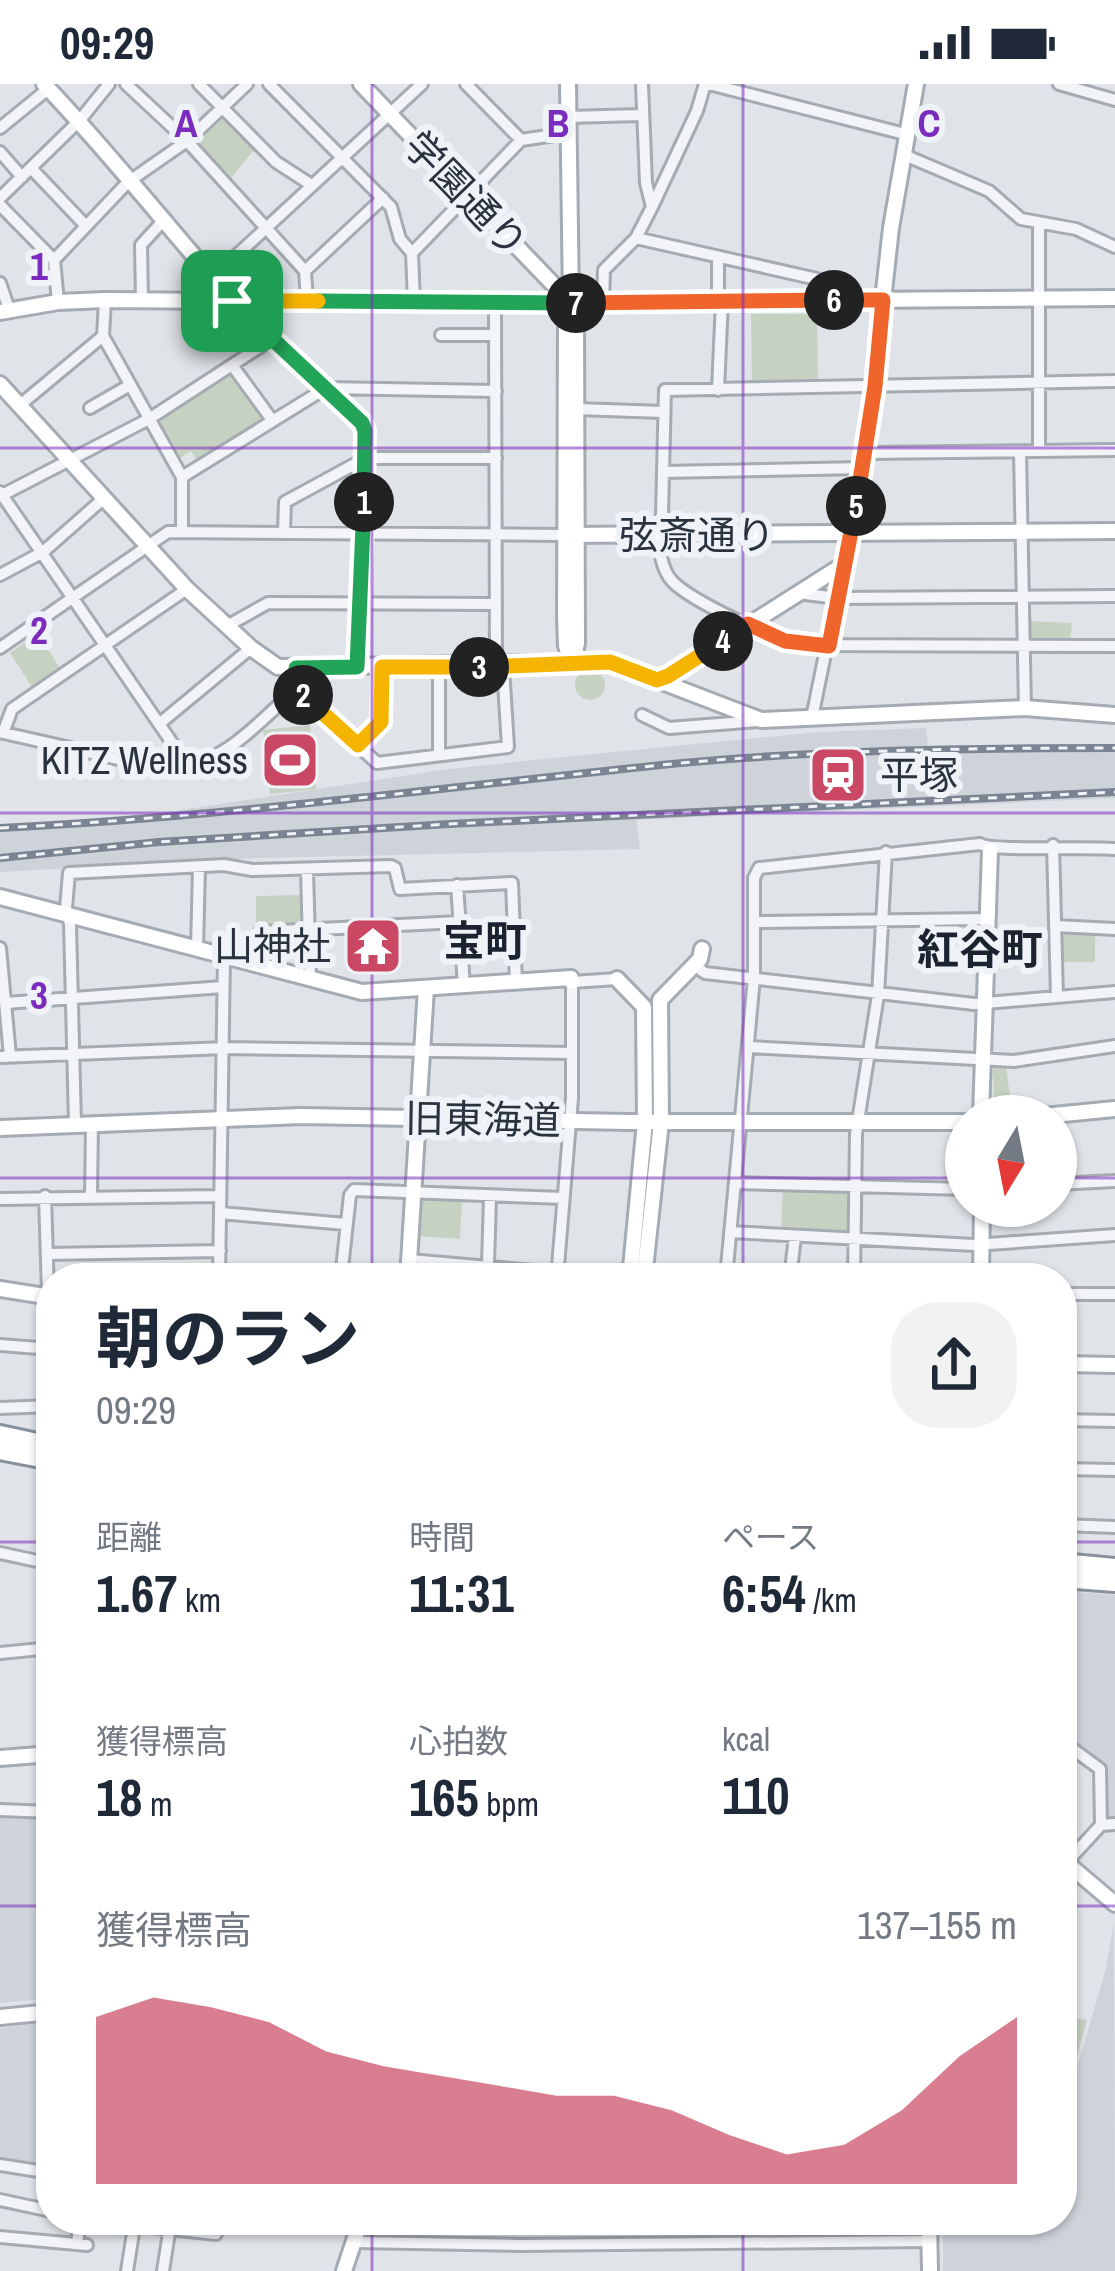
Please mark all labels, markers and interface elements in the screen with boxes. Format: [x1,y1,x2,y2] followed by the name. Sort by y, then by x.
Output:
[60,12,154,73] text: 09:29
[174,97,198,149] text: A
[546,97,570,149] text: B
[917,97,941,149] text: C
[393,120,539,268] street label: 学園通り
[30,240,48,292] text: 1
[181,250,283,352] pin
[199,268,265,334] icon: arrive
[804,270,864,330] pin: 6
[546,273,606,333] pin: 7
[826,278,842,322] text: 6
[568,281,584,325] text: 7
[334,472,394,532] pin: 1
[826,476,886,536] pin: 5
[356,480,372,524] text: 1
[848,484,864,528] text: 5
[619,509,775,561] street label: 弦斎通り
[30,604,48,656] text: 2
[693,611,753,671] pin: 4
[715,619,731,663] text: 4
[449,637,509,697] pin: 3
[471,645,487,689] text: 3
[273,665,333,725] pin: 2
[295,673,311,717] text: 2
[259,729,321,791] sports icon: KITZ Wellness
[41,734,248,786] place label: KITZ Wellness
[807,744,869,806] station icon: 平塚
[880,749,958,801] place label: 平塚
[443,913,527,969] district label: 宝町
[342,915,404,977] temple icon: 山神社
[214,920,331,972] place label: 山神社
[917,921,1043,977] district label: 紅谷町
[30,969,48,1021] text: 3
[405,1092,561,1146] street label: 旧東海道
[945,1095,1077,1227] north arrow
[945,1095,1077,1227] map controls
[96,1294,360,1383] text: 朝のラン
[891,1302,1017,1428] button: share
[96,1384,176,1436] text: 09:29
[96,1515,162,1559] text: 距離
[409,1515,475,1559] text: 時間
[722,1515,819,1559] text: ペース
[96,1559,177,1628] text: 1.67
[409,1559,514,1628] text: 11:31
[722,1559,806,1628] text: 6:54
[177,1578,221,1622] text: km
[806,1578,857,1622] text: /km
[722,1717,770,1761] text: kcal
[96,1719,228,1763] text: 獲得標高
[409,1719,508,1763] text: 心拍数
[722,1761,789,1830] text: 110
[96,1763,143,1832] text: 18
[409,1763,479,1832] text: 165
[143,1782,173,1826] text: m
[479,1782,539,1826] text: bpm
[857,1899,1017,1951] text: 137–155 m
[96,1904,252,1956] text: 獲得標高

